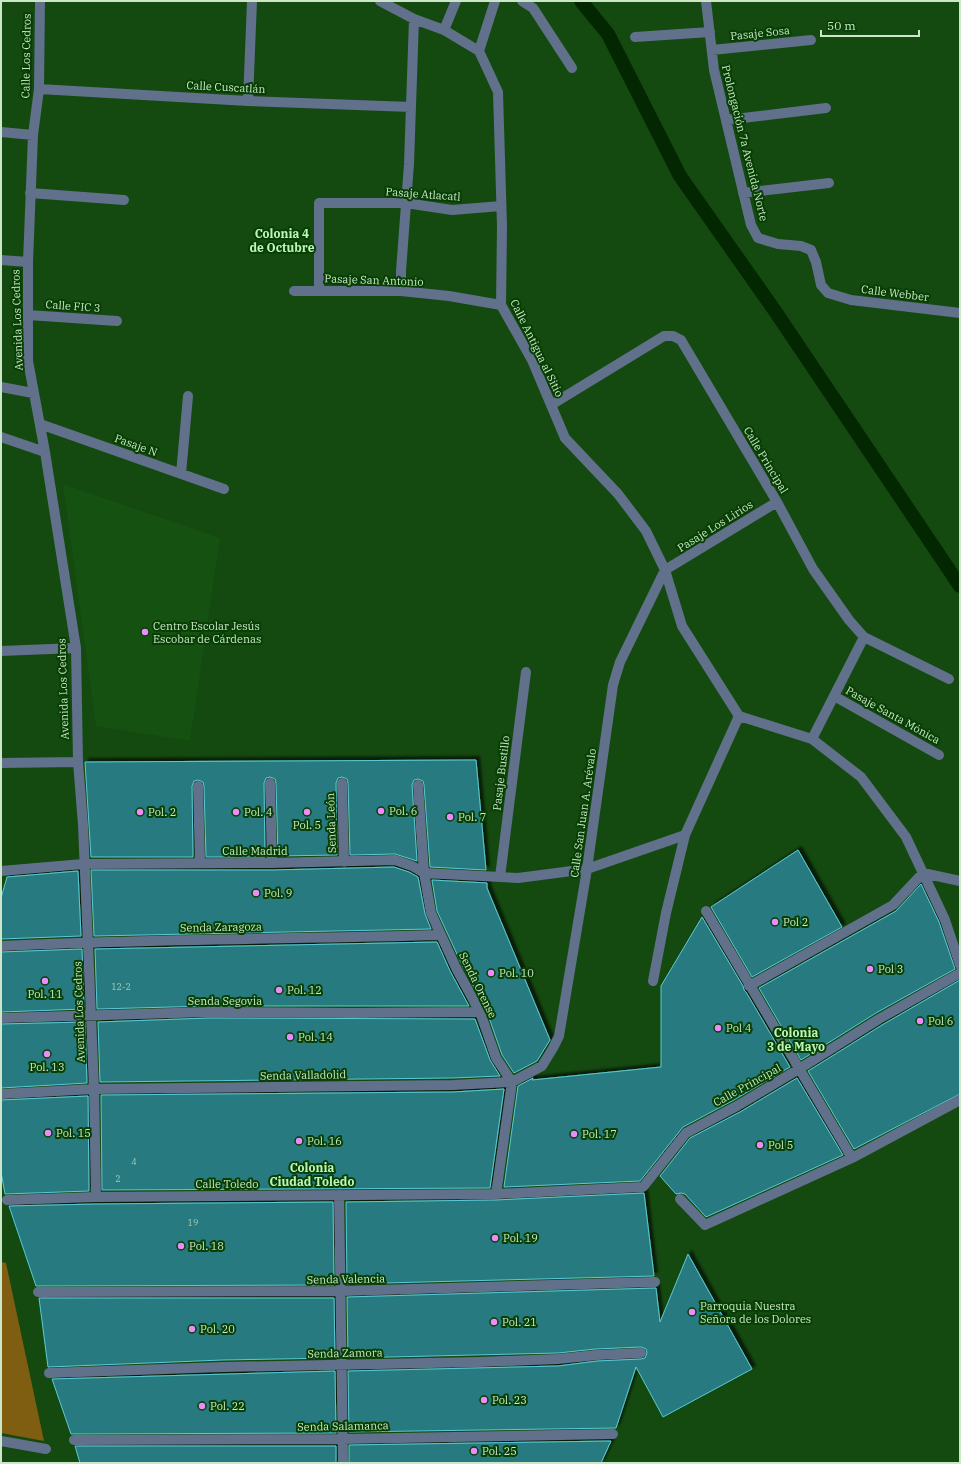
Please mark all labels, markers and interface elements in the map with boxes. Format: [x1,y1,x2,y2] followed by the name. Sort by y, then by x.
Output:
[821,12,919,38] scale bar
[18,13,34,99] street label: Calle Los Cedros
[827,18,856,33] text: 50 m
[729,23,791,43] street label: Pasaje Sosa
[719,63,771,223] street label: Prolongación 7a Avenida Norte
[186,78,266,96] street label: Calle Cuscatlán
[385,184,461,204] street label: Pasaje Atlacatl
[249,226,315,255] district label: Colonia 4 de Octubre
[8,269,26,371] street label: Avenida Los Cedros
[324,271,424,289] street label: Pasaje San Antonio
[860,282,930,304] street label: Calle Webber
[45,297,101,315] street label: Calle FIC 3
[507,297,567,399] street label: Calle Antigua al Sitio
[741,424,791,496] street label: Calle Principal
[113,431,160,459] street label: Pasaje N
[675,497,755,555] street label: Pasaje Los Lirios
[153,619,261,646] place label: Centro Escolar Jesús Escobar de Cárdenas
[140,627,150,637] marker: Centro Escolar Jesús Escobar de Cárdenas
[54,638,72,740] street label: Avenida Los Cedros
[843,683,943,747] street label: Pasaje Santa Mónica
[489,735,513,811] street label: Pasaje Bustillo
[567,748,599,878] street label: Calle San Juan A. Arévalo
[323,793,339,853] street label: Senda León
[389,804,417,818] place label: Pol. 6
[148,805,176,819] place label: Pol. 2
[244,805,273,819] place label: Pol. 4
[376,806,386,816] marker: Pol. 6
[135,807,145,817] marker: Pol. 2
[231,807,241,817] marker: Pol. 4
[302,807,312,817] marker: Pol. 5
[458,810,486,824] place label: Pol. 7
[445,812,455,822] marker: Pol. 7
[293,818,321,832] place label: Pol. 5
[222,844,288,858] street label: Calle Madrid
[264,886,292,900] place label: Pol. 9
[251,888,261,898] marker: Pol. 9
[783,915,808,929] place label: Pol 2
[770,917,780,927] marker: Pol 2
[180,919,262,935] street label: Senda Zaragoza
[456,950,500,1020] street label: Senda Orense
[70,961,88,1063] street label: Avenida Los Cedros
[878,962,903,976] place label: Pol 3
[865,964,875,974] marker: Pol 3
[499,966,534,980] place label: Pol. 10
[486,968,496,978] marker: Pol. 10
[40,976,50,986] marker: Pol. 11
[111,981,131,992] house number: 12-2
[287,983,322,997] place label: Pol. 12
[274,985,284,995] marker: Pol. 12
[28,987,62,1001] place label: Pol. 11
[188,994,262,1008] street label: Senda Segovia
[928,1014,953,1028] place label: Pol 6
[915,1016,925,1026] marker: Pol 6
[726,1021,752,1035] place label: Pol 4
[713,1023,723,1033] marker: Pol 4
[767,1025,825,1054] district label: Colonia 3 de Mayo
[298,1030,333,1044] place label: Pol. 14
[285,1032,295,1042] marker: Pol. 14
[42,1049,52,1059] marker: Pol. 13
[30,1060,64,1074] place label: Pol. 13
[711,1061,783,1109] street label: Calle Principal
[260,1067,347,1083] street label: Senda Valladolid
[56,1126,91,1140] place label: Pol. 15
[582,1127,617,1141] place label: Pol. 17
[43,1128,53,1138] marker: Pol. 15
[569,1129,579,1139] marker: Pol. 17
[307,1134,342,1148] place label: Pol. 16
[294,1136,304,1146] marker: Pol. 16
[768,1138,793,1152] place label: Pol 5
[755,1140,765,1150] marker: Pol 5
[131,1156,137,1167] house number: 4
[270,1160,354,1189] district label: Colonia Ciudad Toledo
[115,1173,121,1184] house number: 2
[195,1177,259,1191] street label: Calle Toledo
[188,1217,198,1228] house number: 19
[503,1231,538,1245] place label: Pol. 19
[490,1233,500,1243] marker: Pol. 19
[189,1239,224,1253] place label: Pol. 18
[176,1241,186,1251] marker: Pol. 18
[307,1271,385,1287] street label: Senda Valencia
[700,1299,811,1326] place label: Parroquia Nuestra Señora de los Dolores
[687,1307,697,1317] marker: Parroquia Nuestra Señora de los Dolores
[502,1315,537,1329] place label: Pol. 21
[489,1317,499,1327] marker: Pol. 21
[200,1322,235,1336] place label: Pol. 20
[187,1324,197,1334] marker: Pol. 20
[307,1345,383,1361] street label: Senda Zamora
[492,1393,527,1407] place label: Pol. 23
[479,1395,489,1405] marker: Pol. 23
[210,1399,245,1413] place label: Pol. 22
[197,1401,207,1411] marker: Pol. 22
[297,1418,389,1434] street label: Senda Salamanca
[482,1444,517,1458] place label: Pol. 25
[469,1446,479,1456] marker: Pol. 25

